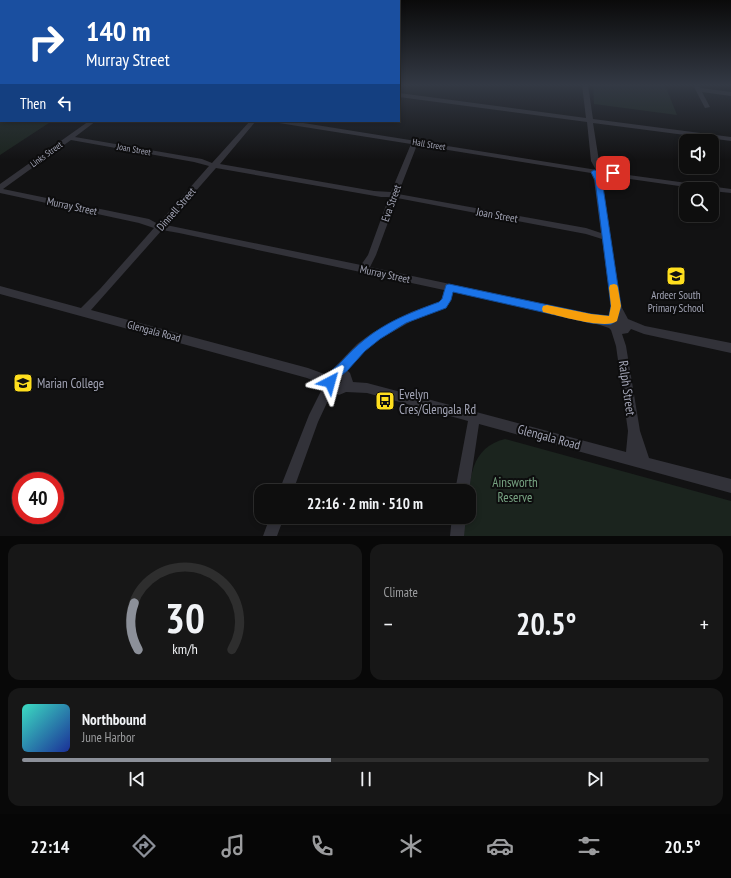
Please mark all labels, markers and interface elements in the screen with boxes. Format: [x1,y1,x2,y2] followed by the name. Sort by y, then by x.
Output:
[86,12,150,49] text: 140 m
[20,16,72,68] icon: right
[86,48,170,71] text: Murray Street
[54,92,76,114] icon: left
[20,94,46,113] text: Then
[679,134,719,222] map controls
[679,134,719,174] button: sound
[412,136,447,152] street label: Hall Street
[28,138,65,169] street label: Links Street
[115,140,152,157] street label: Joan Street
[596,156,630,190] pin
[602,162,624,184] icon: arrive
[679,182,719,222] button: search
[378,183,404,223] street label: Eva Street
[153,185,199,233] street label: Dinnell Street
[46,194,98,218] street label: Murray Street
[474,204,519,226] street label: Joan Street
[359,262,411,286] street label: Murray Street
[665,265,687,287] school or university icon: Ardeer South Primary School
[648,288,705,315] place label: Ardeer South Primary School
[126,317,182,345] street label: Glengala Road
[615,359,639,417] street label: Ralph Street
[309,361,351,403] position arrow
[12,372,34,394] school or university icon: Marian College
[37,375,104,392] place label: Marian College
[399,386,476,418] place label: Evelyn Cres/Glengala Rd
[374,390,396,412] bus stop icon: Evelyn Cres/Glengala Rd
[516,420,582,454] street label: Glengala Road
[12,472,64,524] speed limit sign: 40
[492,474,538,506] park label: Ainsworth Reserve
[307,494,423,513] text: 22:16 · 2 min · 510 m
[384,584,418,601] text: Climate
[165,591,205,644] text: 30
[516,604,576,643] text: 20.5°
[384,610,393,638] text: −
[700,610,709,638] text: +
[172,639,197,658] text: km/h
[82,710,146,729] text: Northbound
[82,729,135,746] text: June Harbor
[126,768,148,790] icon: previous
[355,768,377,790] icon: pause
[584,768,606,790] icon: next
[130,832,158,860] icon: directions
[219,832,247,860] icon: music
[308,832,336,860] icon: phone
[397,832,425,860] icon: climate
[486,832,514,860] icon: car
[575,832,603,860] icon: filters
[30,835,69,858] text: 22:14
[664,835,701,858] text: 20.5°

